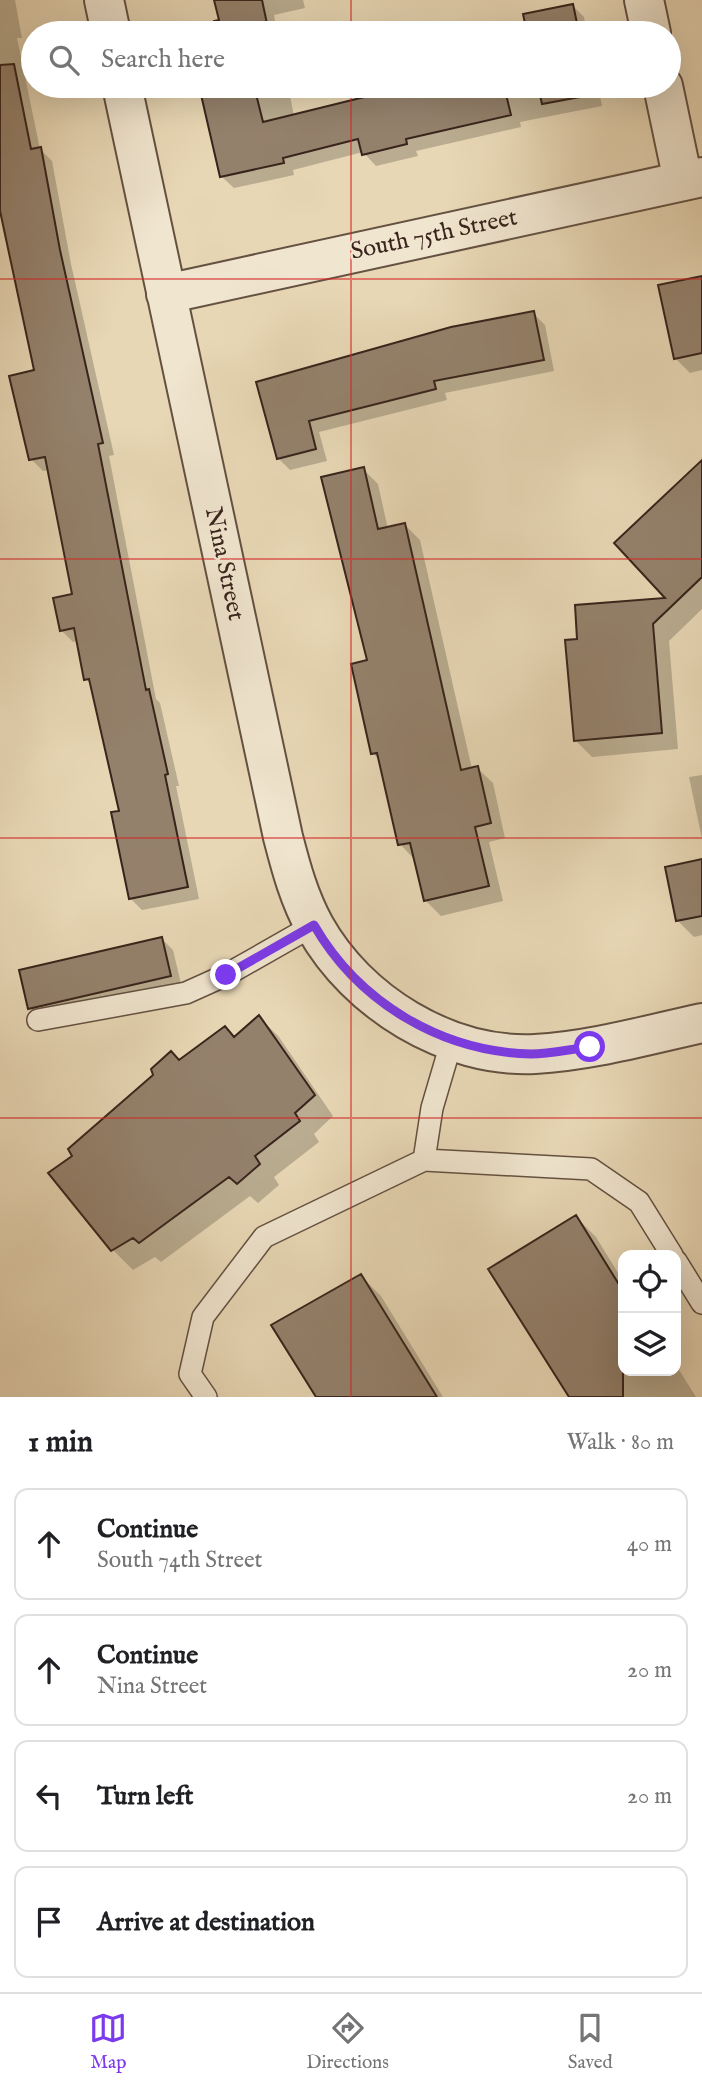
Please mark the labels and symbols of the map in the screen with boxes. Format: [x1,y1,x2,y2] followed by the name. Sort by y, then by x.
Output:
[348,202,520,268] street label: South 75th Street
[197,505,251,623] street label: Nina Street
[210,959,241,990] route end
[574,1031,605,1062] route start

